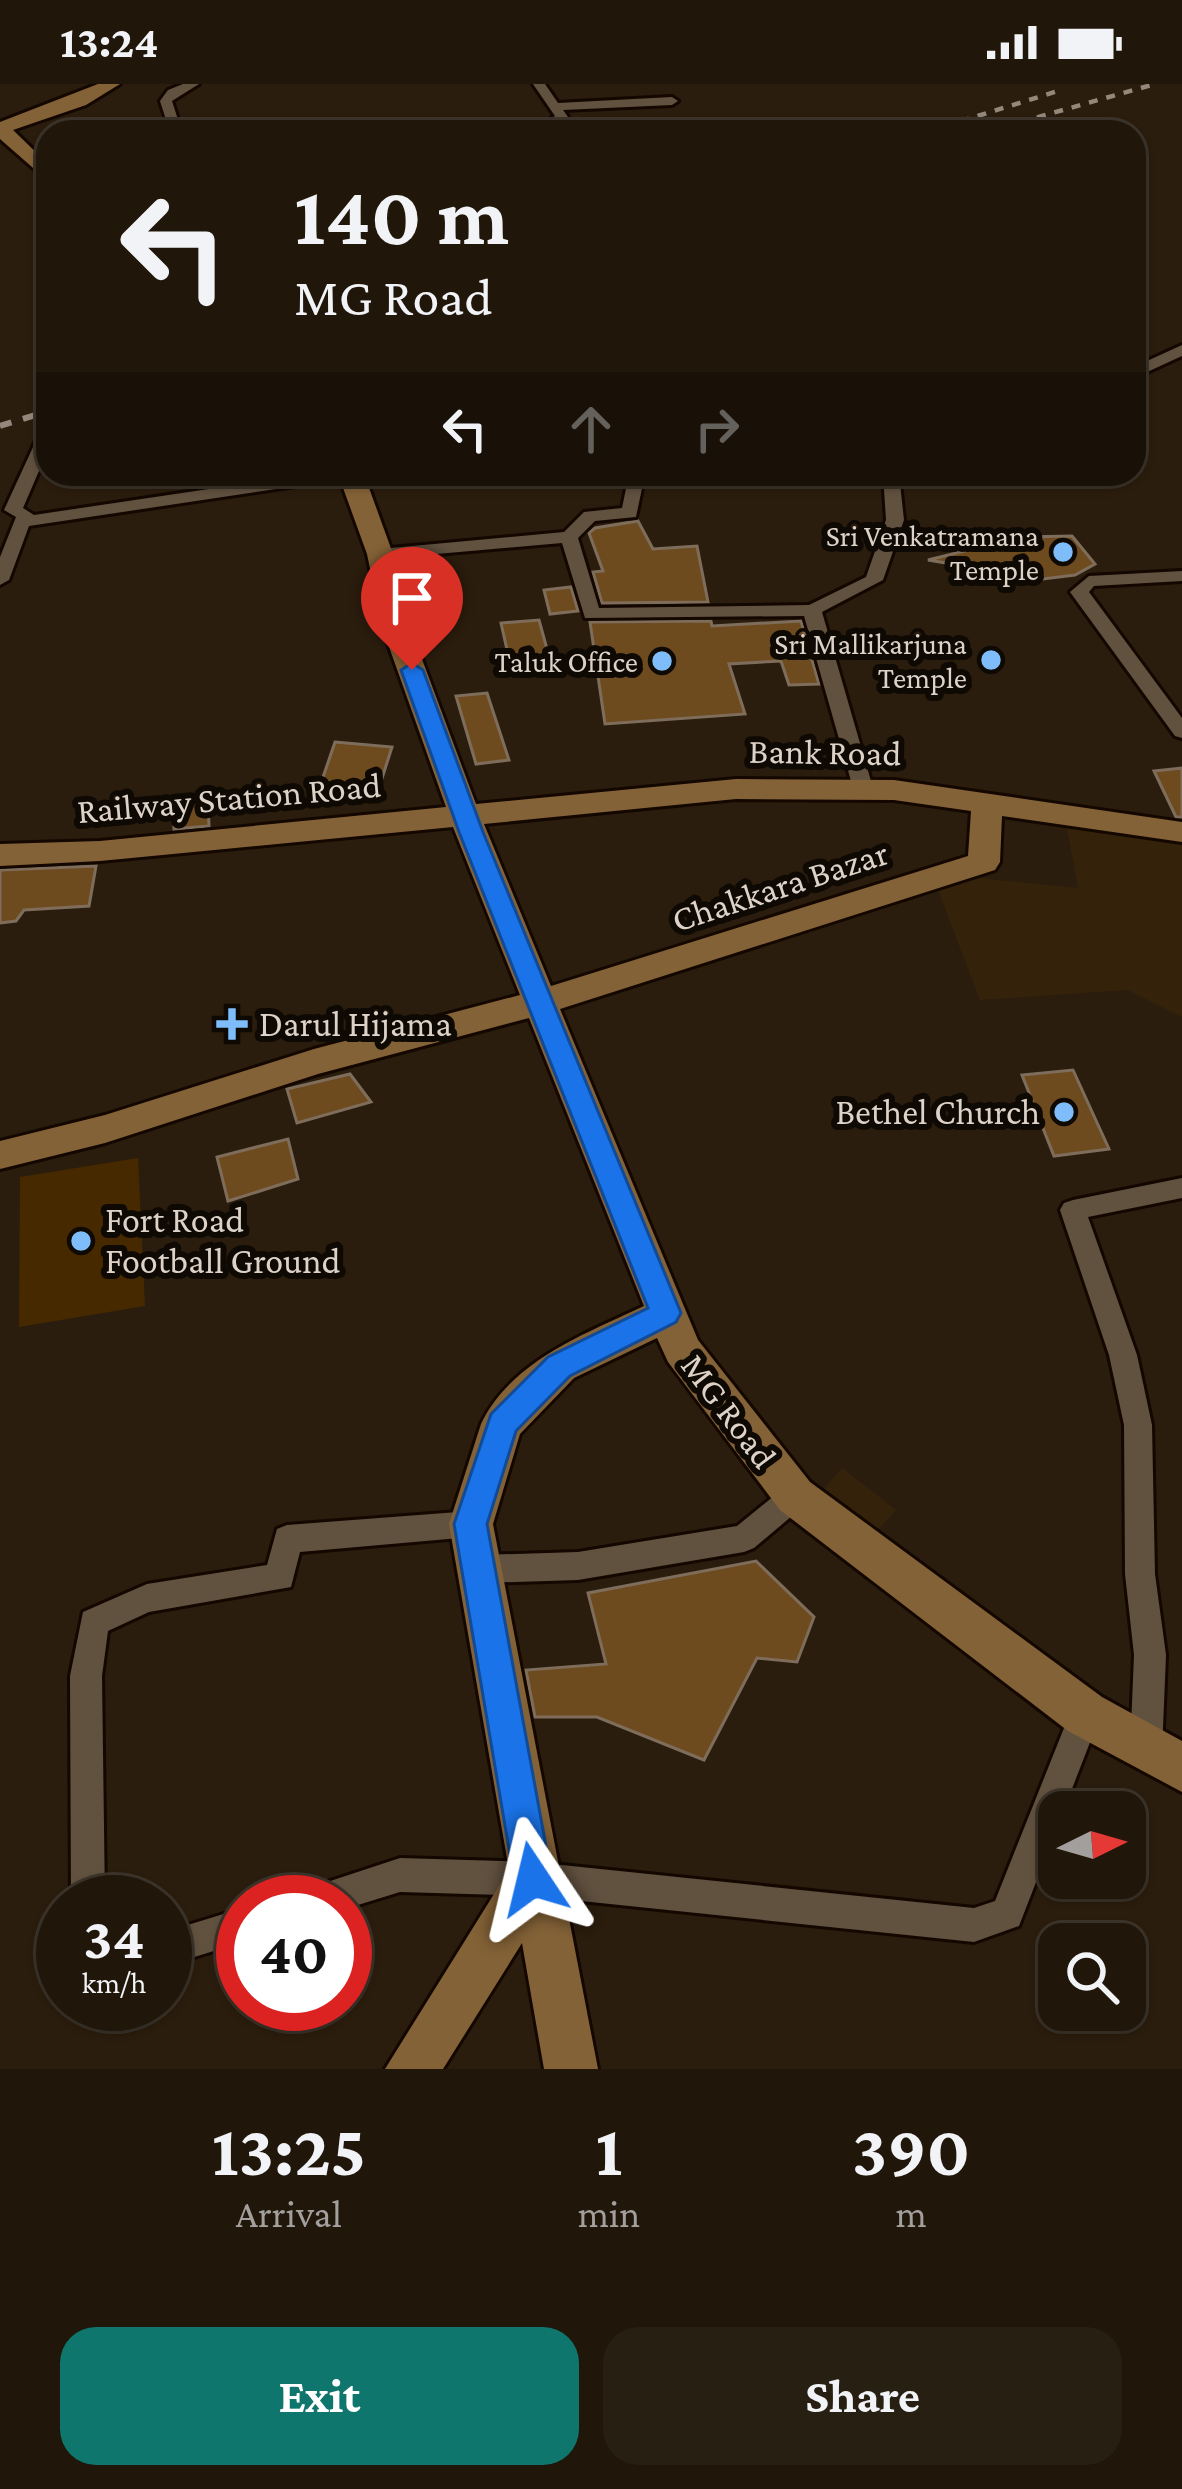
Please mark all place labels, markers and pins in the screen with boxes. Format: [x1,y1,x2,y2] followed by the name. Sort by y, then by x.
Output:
[826,519,1039,587] place label: Sri Venkatramana Temple
[1050,539,1076,565] marker: Sri Venkatramana Temple
[361,547,463,670] pin
[774,627,967,695] place label: Sri Mallikarjuna Temple
[495,645,638,678] place label: Taluk Office
[978,647,1004,673] marker: Sri Mallikarjuna Temple
[649,648,675,674] marker: Taluk Office
[259,1004,452,1044] place label: Darul Hijama
[216,1008,248,1040] marker: Darul Hijama
[835,1092,1040,1132] place label: Bethel Church
[1051,1099,1077,1125] marker: Bethel Church
[105,1200,340,1281] place label: Fort Road Football Ground
[68,1228,94,1254] marker: Fort Road Football Ground

